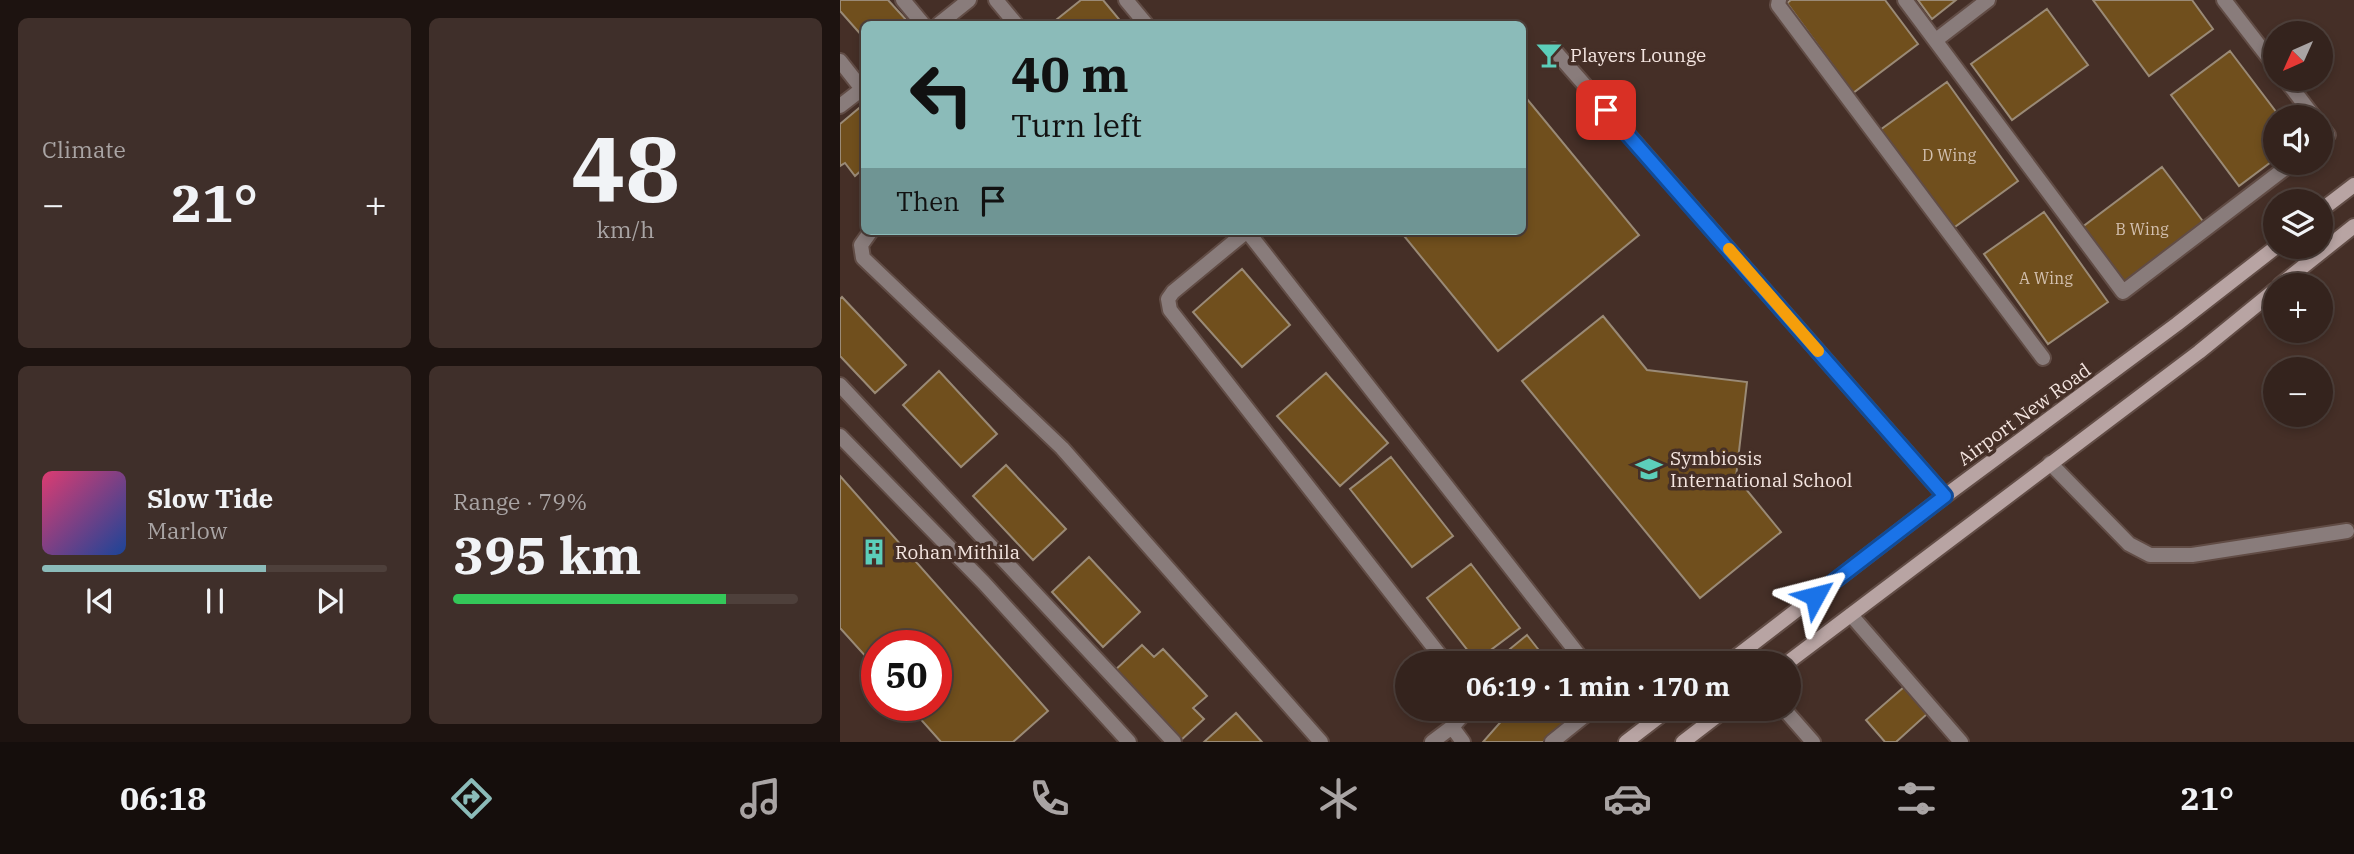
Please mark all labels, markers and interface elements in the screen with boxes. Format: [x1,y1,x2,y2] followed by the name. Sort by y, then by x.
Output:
[2263,21,2333,91] north arrow
[2263,21,2333,427] map controls
[1534,40,1564,70] bar icon: Players Lounge
[1011,42,1129,105] text: 40 m
[1570,43,1706,67] place label: Players Lounge
[896,49,987,140] icon: left
[1576,80,1636,140] pin
[1587,91,1625,129] icon: arrive
[1011,104,1142,146] text: Turn left
[2263,105,2333,175] button: sound
[571,109,680,227] text: 48
[42,134,126,164] text: Climate
[1922,145,1976,165] house number: D Wing
[171,169,258,236] text: 21°
[42,179,65,228] text: −
[364,179,387,228] text: +
[974,182,1012,220] icon: arrive
[896,184,960,218] text: Then
[2263,189,2333,259] button: layers
[596,214,655,244] text: km/h
[2115,219,2169,239] house number: B Wing
[2019,268,2073,288] house number: A Wing
[2263,273,2333,343] button: +
[2263,357,2333,427] button: −
[1953,358,2095,470] street label: Airport New Road
[1670,446,1853,492] place label: Symbiosis International School
[1634,454,1664,484] school or university icon: Symbiosis International School
[147,481,273,515] text: Slow Tide
[453,486,587,516] text: Range · 79%
[147,515,227,545] text: Marlow
[453,521,642,588] text: 395 km
[859,537,889,567] building icon: Rohan Mithila
[895,540,1020,564] place label: Rohan Mithila
[1778,559,1852,633] position arrow
[81,582,119,620] icon: previous
[196,582,234,620] icon: pause
[311,582,349,620] icon: next
[861,630,952,721] speed limit sign: 50
[1466,669,1730,703] text: 06:19 · 1 min · 170 m
[447,774,496,823] icon: directions
[736,774,785,823] icon: music
[1025,774,1074,823] icon: phone
[1314,774,1363,823] icon: climate
[1603,774,1652,823] icon: car
[1892,774,1941,823] icon: filters
[120,777,207,819] text: 06:18
[2181,777,2234,819] text: 21°

